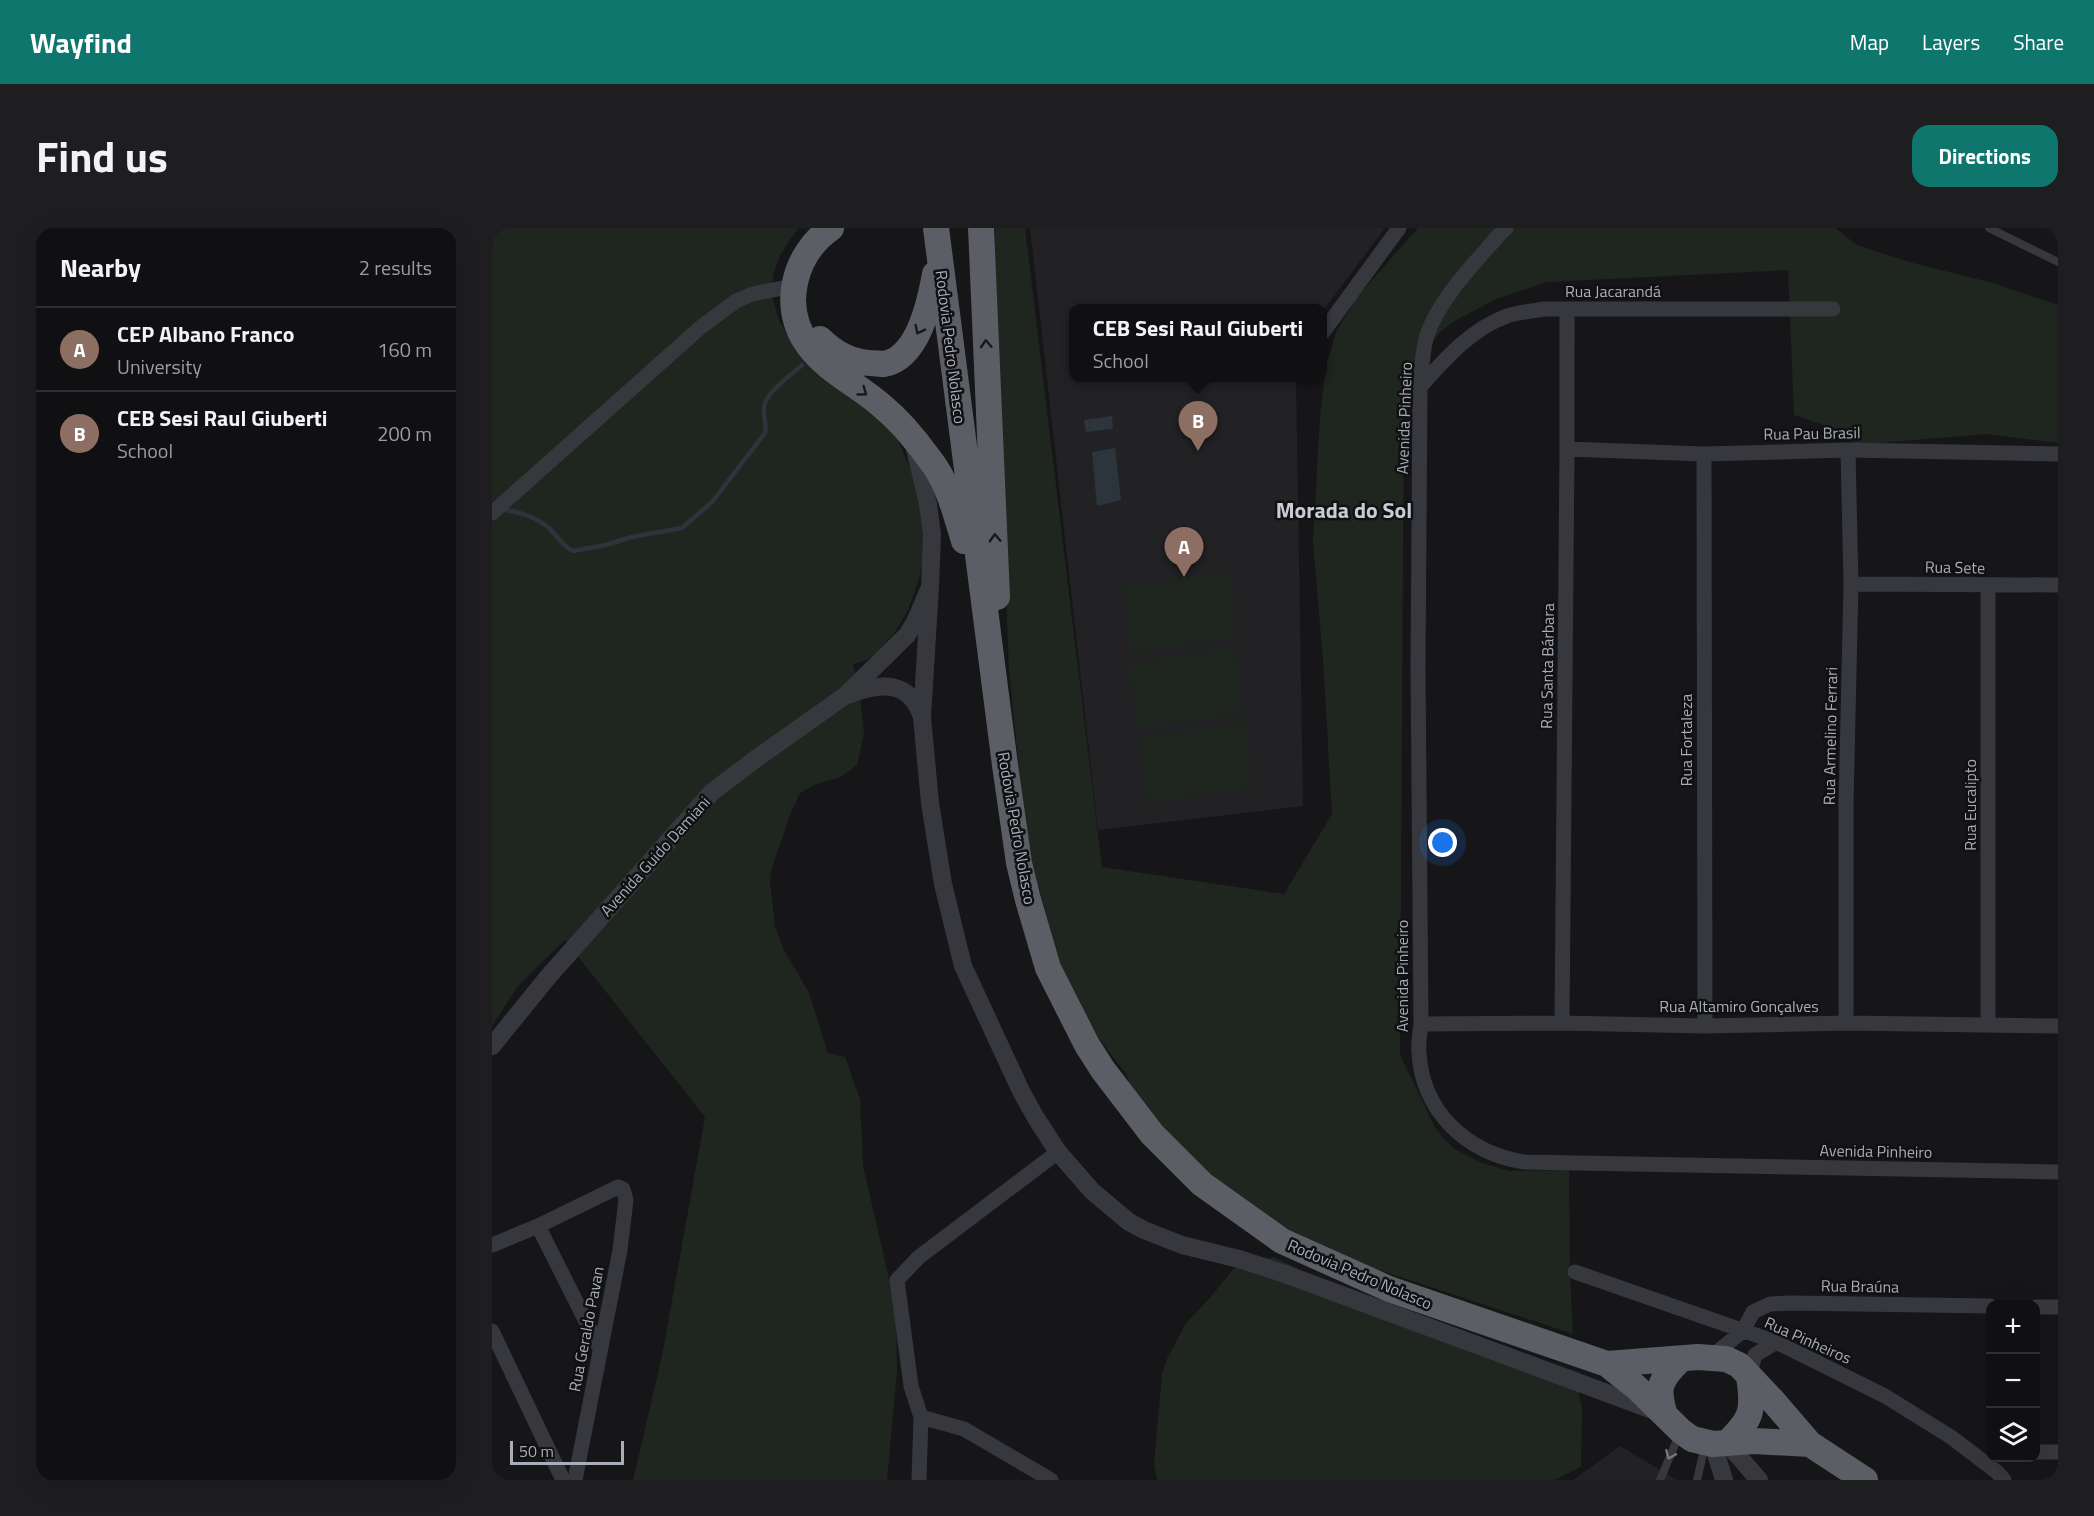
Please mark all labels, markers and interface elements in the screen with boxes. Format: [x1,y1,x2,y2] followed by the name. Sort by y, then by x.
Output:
[30,21,132,64] text: Wayfind
[1850,26,1889,58] text: Map
[1922,26,1980,58] text: Layers
[2013,26,2064,58] text: Share
[36,124,168,188] text: Find us
[1912,125,2058,187] button: Directions
[60,248,141,287] text: Nearby
[359,252,432,283] text: 2 results
[930,269,972,425] street label: Rodovia Pedro Nolasco
[1565,279,1661,303] street label: Rua Jacarandá
[1069,304,1327,382] popup
[1093,311,1303,345] text: CEB Sesi Raul Giuberti
[117,317,294,351] text: CEP Albano Franco
[914,323,926,334] one-way arrow
[73,334,86,365] text: A
[377,334,432,365] text: 160 m
[980,339,993,348] one-way arrow
[1093,345,1149,376] text: School
[117,351,202,382] text: University
[1390,361,1418,475] street label: Avenida Pinheiro
[857,385,868,396] one-way arrow
[117,401,328,435] text: CEB Sesi Raul Giuberti
[1178,402,1218,451] pin: B
[73,418,86,449] text: B
[377,418,432,449] text: 200 m
[1763,420,1861,446] street label: Rua Pau Brasil
[117,435,173,466] text: School
[1276,493,1412,527] district label: Morada do Sol
[1164,528,1204,577] pin: A
[989,534,1002,543] one-way arrow
[1925,554,1985,580] street label: Rua Sete
[1534,603,1560,729] street label: Rua Santa Bárbara
[1817,667,1843,805] street label: Rua Armelino Ferrari
[1674,694,1698,786] street label: Rua Fortaleza
[992,750,1042,906] street label: Rodovia Pedro Nolasco
[1958,759,1982,851] street label: Rua Eucalipto
[594,791,716,921] street label: Avenida Guido Damiani
[1428,828,1457,857] your location
[1390,920,1414,1032] street label: Avenida Pinheiro
[1659,994,1819,1018] street label: Rua Altamiro Gonçalves
[1820,1138,1932,1164] street label: Avenida Pinheiro
[1284,1233,1436,1315] street label: Rodovia Pedro Nolasco
[562,1264,610,1394] street label: Rua Geraldo Pavan
[1821,1273,1899,1299] street label: Rua Braúna
[1986,1300,2040,1462] map controls
[1986,1300,2040,1354] button: +
[1761,1310,1855,1370] street label: Rua Pinheiros
[1986,1354,2040,1408] button: −
[1986,1408,2040,1462] button: layers
[510,1438,624,1466] scale bar
[519,1439,554,1463] text: 50 m
[1666,1449,1678,1460] one-way arrow

